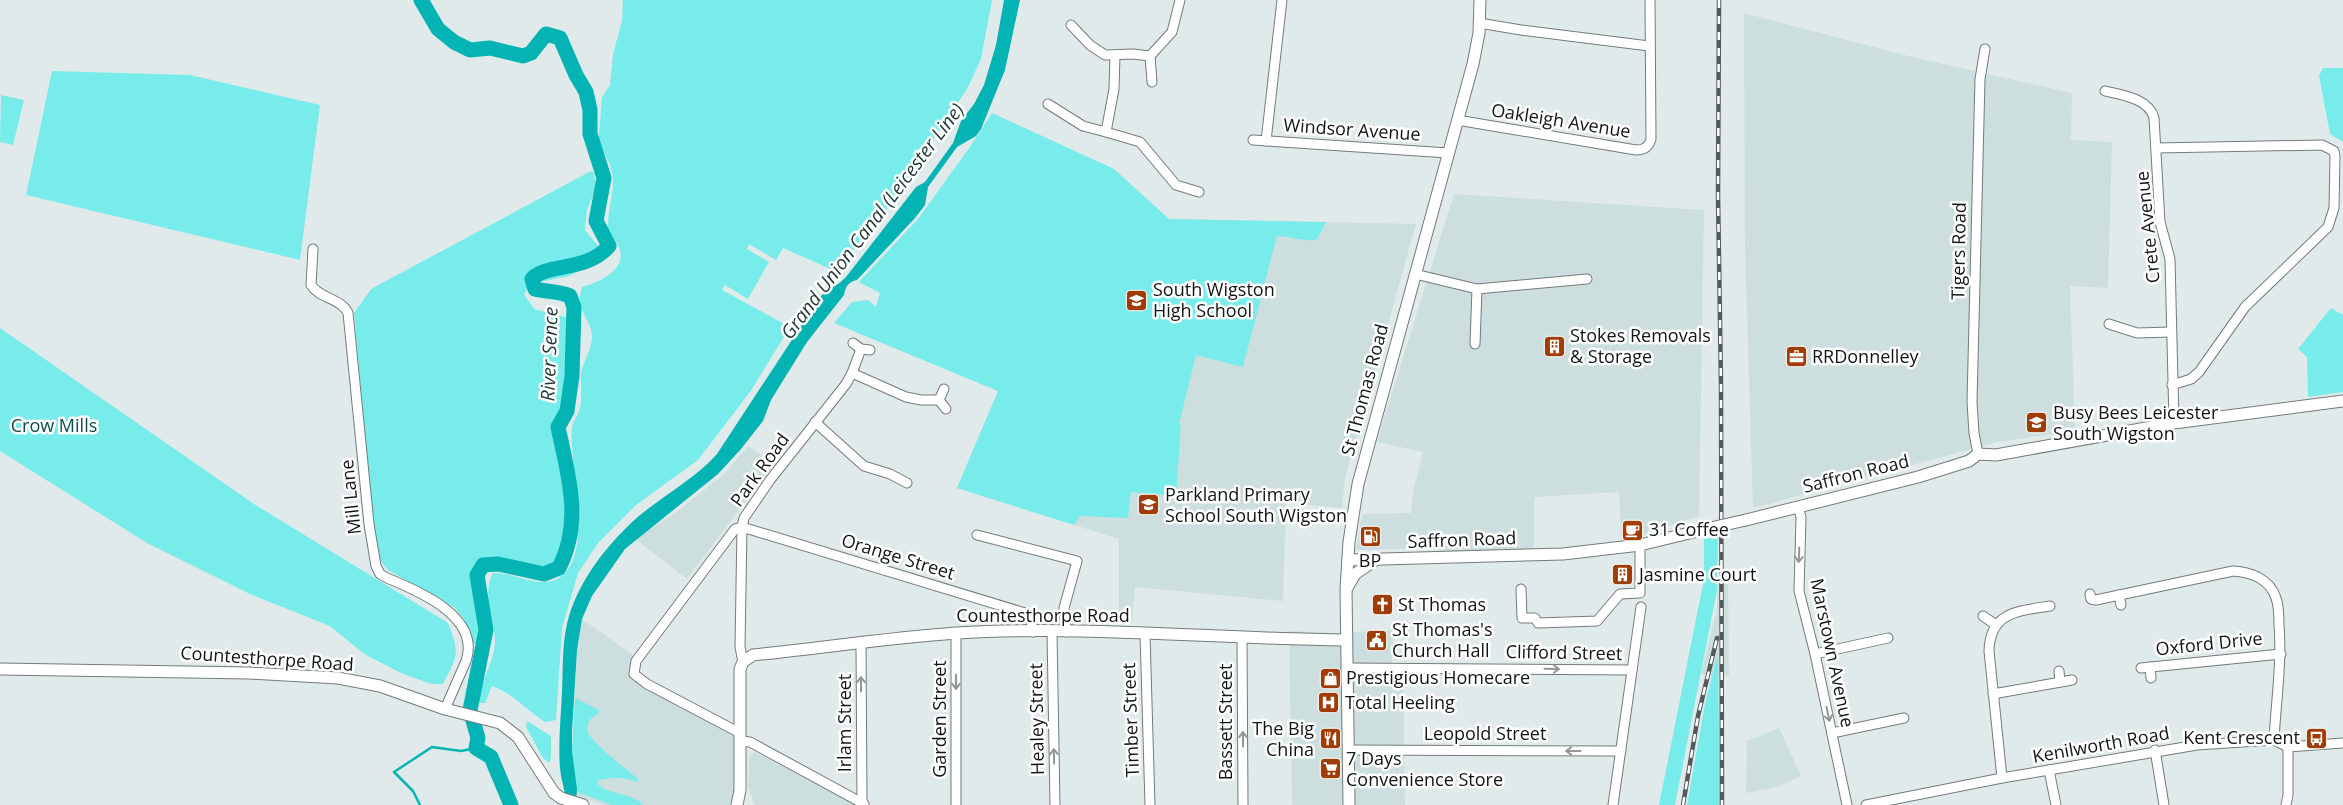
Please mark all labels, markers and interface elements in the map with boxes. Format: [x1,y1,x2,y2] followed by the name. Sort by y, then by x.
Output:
[1490,97,1633,143] street label: Oakleigh Avenue
[775,98,969,344] water label: Grand Union Canal (Leicester Line)
[1283,112,1421,146] street label: Windsor Avenue
[2129,170,2165,284] street label: Crete Avenue
[1945,202,1971,300] street label: Tigers Road
[1153,277,1275,322] place label: South Wigston High School
[1125,288,1149,312] school or university icon: South Wigston High School
[534,306,564,402] water label: River Sence
[1335,321,1393,458] street label: St Thomas Road
[1570,323,1711,368] place label: Stokes Removals & Storage
[1542,334,1566,358] building icon: Stokes Removals & Storage
[1812,344,1919,368] place label: RRDonnelley
[1784,345,1808,369] office icon: RRDonnelley
[2053,400,2219,445] place label: Busy Bees Leicester South Wigston
[2025,411,2049,435] school or university icon: Busy Bees Leicester South Wigston
[11,413,97,437] park label: Crow Mills
[724,428,794,511] street label: Park Road
[1800,448,1911,498] street label: Saffron Road
[334,459,366,536] street label: Mill Lane
[1165,482,1347,527] place label: Parkland Primary School South Wigston
[1137,493,1161,517] school or university icon: Parkland Primary School South Wigston
[1649,517,1729,541] place label: 31 Coffee
[1621,518,1645,542] cafe icon: 31 Coffee
[1358,524,1382,548] fuel station icon: BP
[1407,525,1517,553] street label: Saffron Road
[839,527,958,585] street label: Orange Street
[1794,547,1804,563] one-way arrow
[1359,548,1381,572] place label: BP
[1637,562,1756,586] place label: Jasmine Court
[1611,563,1635,587] building icon: Jasmine Court
[1805,576,1860,729] street label: Marstown Avenue
[1398,592,1486,616] place label: St Thomas
[1370,593,1394,617] church icon: St Thomas
[956,603,1130,627] street label: Countesthorpe Road
[1392,617,1493,662] place label: St Thomas's Church Hall
[2154,625,2264,661] street label: Oxford Drive
[1364,628,1388,652] public building icon: St Thomas's Church Hall
[1505,639,1623,665] street label: Clifford Street
[180,640,355,676] street label: Countesthorpe Road
[927,660,951,778] street label: Garden Street
[1116,662,1144,778] street label: Timber Street
[1023,663,1049,775] street label: Healey Street
[1213,664,1237,780] street label: Bassett Street
[1544,664,1560,674] one-way arrow
[1346,665,1530,689] place label: Prestigious Homecare
[1318,666,1342,690] shop icon: Prestigious Homecare
[832,674,856,772] street label: Irlam Street
[951,674,961,690] one-way arrow
[856,676,866,692] one-way arrow
[1345,690,1455,714] place label: Total Heeling
[1317,691,1341,715] hospital icon: Total Heeling
[1824,706,1833,722] one-way arrow
[1252,716,1314,761] place label: The Big China
[2031,720,2171,768] street label: Kenilworth Road
[1424,721,1546,745] street label: Leopold Street
[2183,725,2300,749] place label: Kent Crescent
[2304,726,2328,750] bus stop icon: Kent Crescent
[1318,727,1342,751] restaurant icon: The Big China
[1238,731,1248,748] one-way arrow
[1346,746,1503,791] place label: 7 Days Convenience Store
[1565,746,1581,756] one-way arrow
[1049,749,1059,765] one-way arrow
[1318,757,1342,781] supermarket icon: 7 Days Convenience Store

